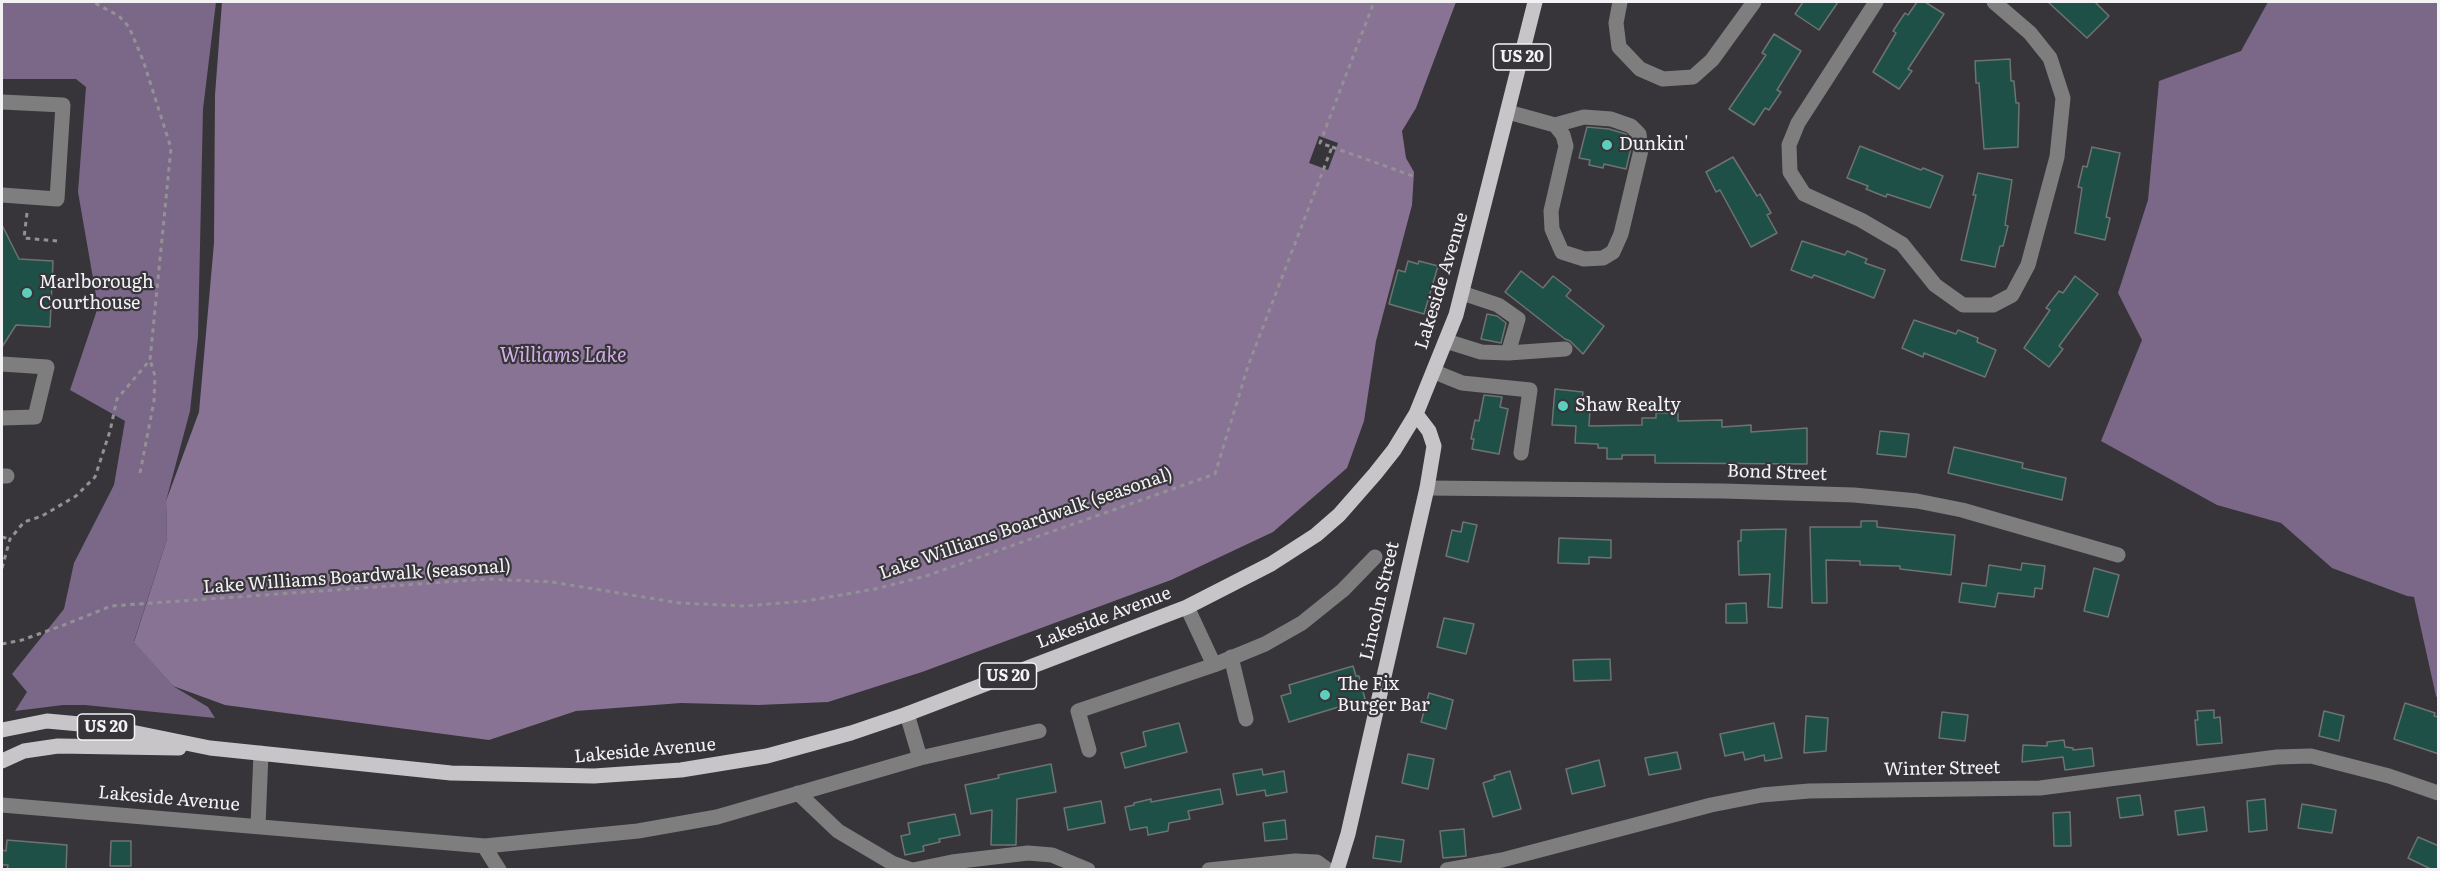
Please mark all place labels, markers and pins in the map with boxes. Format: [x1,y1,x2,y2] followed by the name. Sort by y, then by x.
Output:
[1619,134,1688,156] place label: Dunkin'
[1600,138,1614,152] marker: Dunkin'
[39,272,154,314] place label: Marlborough Courthouse
[20,286,34,300] marker: Marlborough Courthouse
[1575,395,1681,417] place label: Shaw Realty
[1556,399,1570,413] marker: Shaw Realty
[1337,674,1430,716] place label: The Fix Burger Bar
[1318,688,1332,702] marker: The Fix Burger Bar

